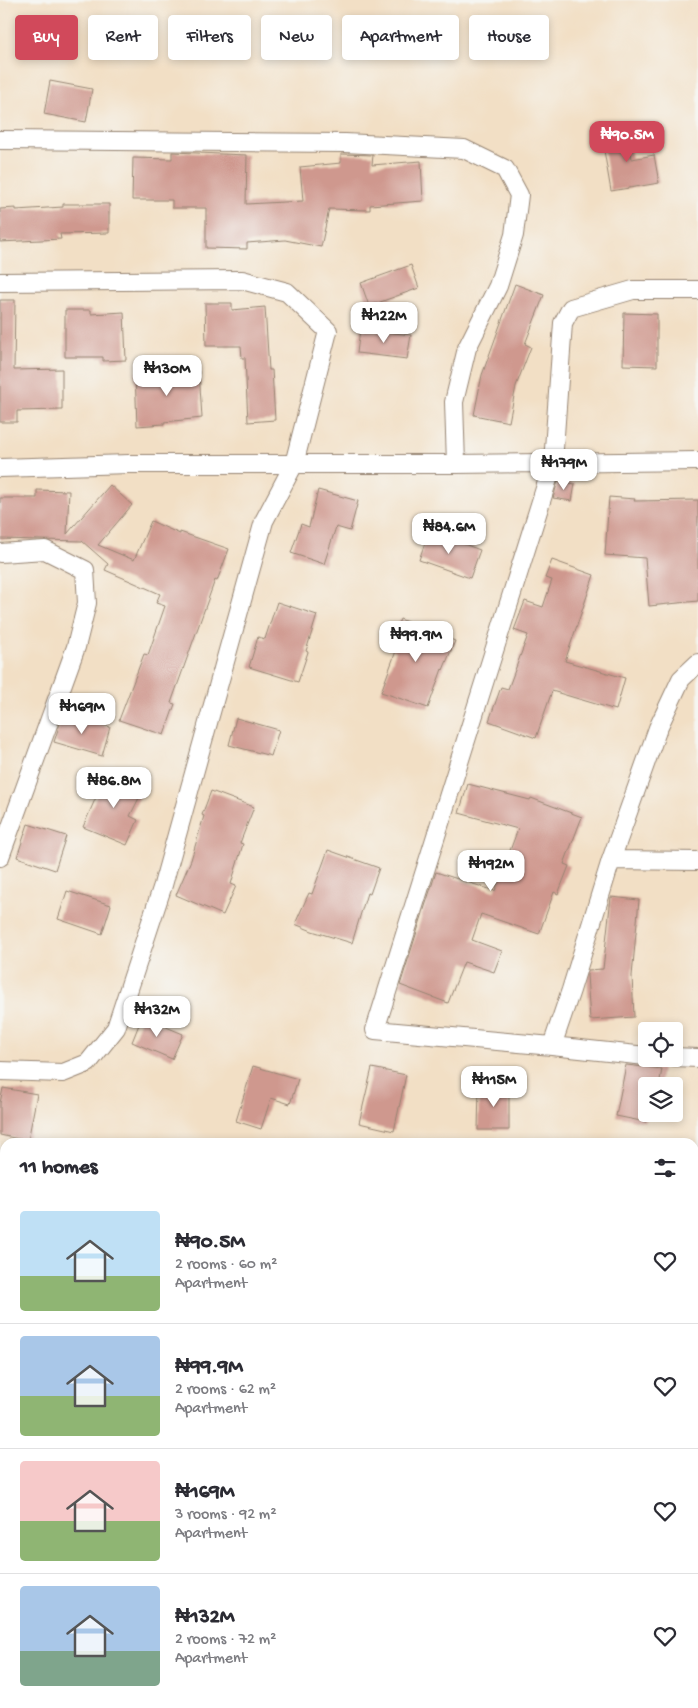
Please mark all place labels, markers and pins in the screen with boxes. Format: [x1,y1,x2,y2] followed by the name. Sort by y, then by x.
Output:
[586,120,668,163] pin: ₦90.5M
[349,302,419,344] pin: ₦122M
[132,354,202,397] pin: ₦130M
[529,448,599,491] pin: ₦179M
[408,512,490,555] pin: ₦84.6M
[375,620,457,663] pin: ₦99.9M
[47,692,117,735] pin: ₦169M
[73,766,155,809] pin: ₦86.8M
[456,850,526,892] pin: ₦192M
[122,996,192,1038] pin: ₦132M
[459,1066,529,1108] pin: ₦115M

